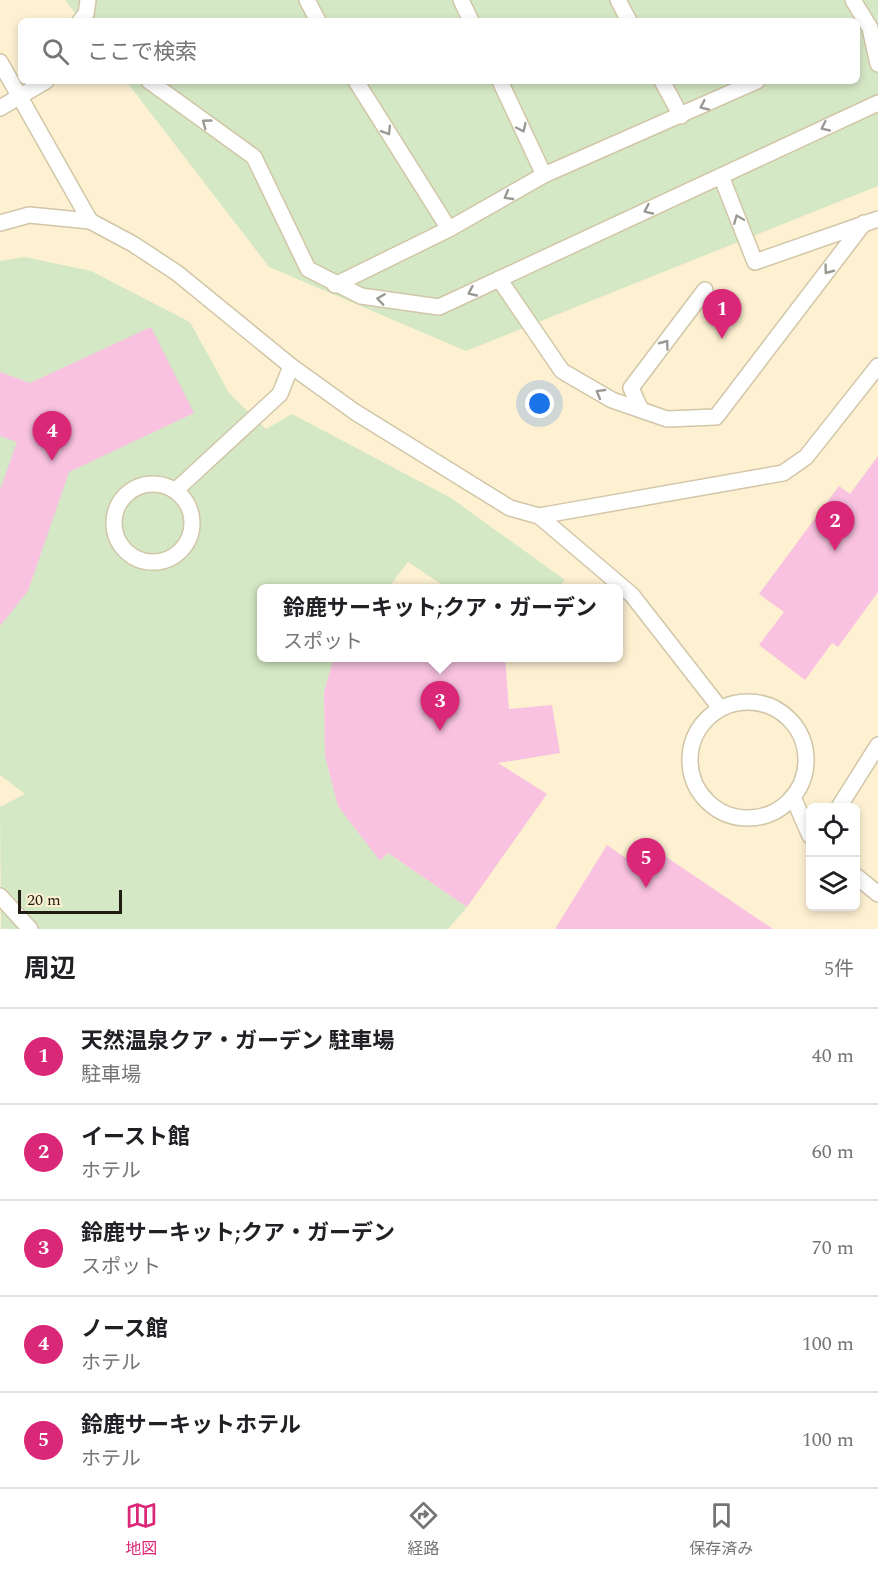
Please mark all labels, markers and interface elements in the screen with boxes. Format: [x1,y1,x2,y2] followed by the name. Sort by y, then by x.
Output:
[18,18,860,84] search box
[39,35,72,68] icon: search
[87,36,197,69] text: ここで検索
[699,98,710,110] one-way arrow
[202,119,213,130] one-way arrow
[820,120,831,132] one-way arrow
[514,121,526,132] one-way arrow
[380,124,391,135] one-way arrow
[504,188,514,200] one-way arrow
[644,202,655,214] one-way arrow
[732,214,745,225] one-way arrow
[825,263,836,274] one-way arrow
[467,285,478,297] one-way arrow
[702,290,742,339] pin: 1
[377,294,386,306] one-way arrow
[657,339,668,350] one-way arrow
[525,389,554,418] your location
[596,389,606,400] one-way arrow
[32,412,72,461] pin: 4
[816,502,854,551] pin: 2
[257,584,623,662] popup
[283,592,597,625] text: 鈴鹿サーキット;クア・ガーデン
[283,627,363,657] text: スポット
[420,682,460,731] pin: 3
[806,803,860,911] map controls
[806,803,860,857] button: locate
[626,838,666,888] pin: 5
[806,857,860,911] button: layers
[18,887,122,914] scale bar
[27,888,61,912] text: 20 m
[24,949,76,989] text: 周辺
[824,954,854,984] text: 5件
[81,1025,395,1058] text: 天然温泉クア・ガーデン 駐車場
[38,1041,49,1071] text: 1
[812,1041,854,1071] text: 40 m
[81,1060,141,1090] text: 駐車場
[81,1121,190,1154] text: イースト館
[38,1137,49,1167] text: 2
[812,1137,854,1167] text: 60 m
[81,1156,141,1186] text: ホテル
[81,1217,395,1250] text: 鈴鹿サーキット;クア・ガーデン
[38,1233,49,1263] text: 3
[812,1233,854,1263] text: 70 m
[81,1252,161,1282] text: スポット
[81,1313,168,1346] text: ノース館
[38,1329,49,1359] text: 4
[802,1329,854,1359] text: 100 m
[81,1348,141,1378] text: ホテル
[81,1409,301,1442] text: 鈴鹿サーキットホテル
[38,1425,49,1455] text: 5
[802,1425,854,1455] text: 100 m
[81,1444,141,1474] text: ホテル
[125,1499,158,1561] tab: 地図
[407,1499,440,1561] tab: 経路
[689,1499,753,1561] tab: 保存済み

